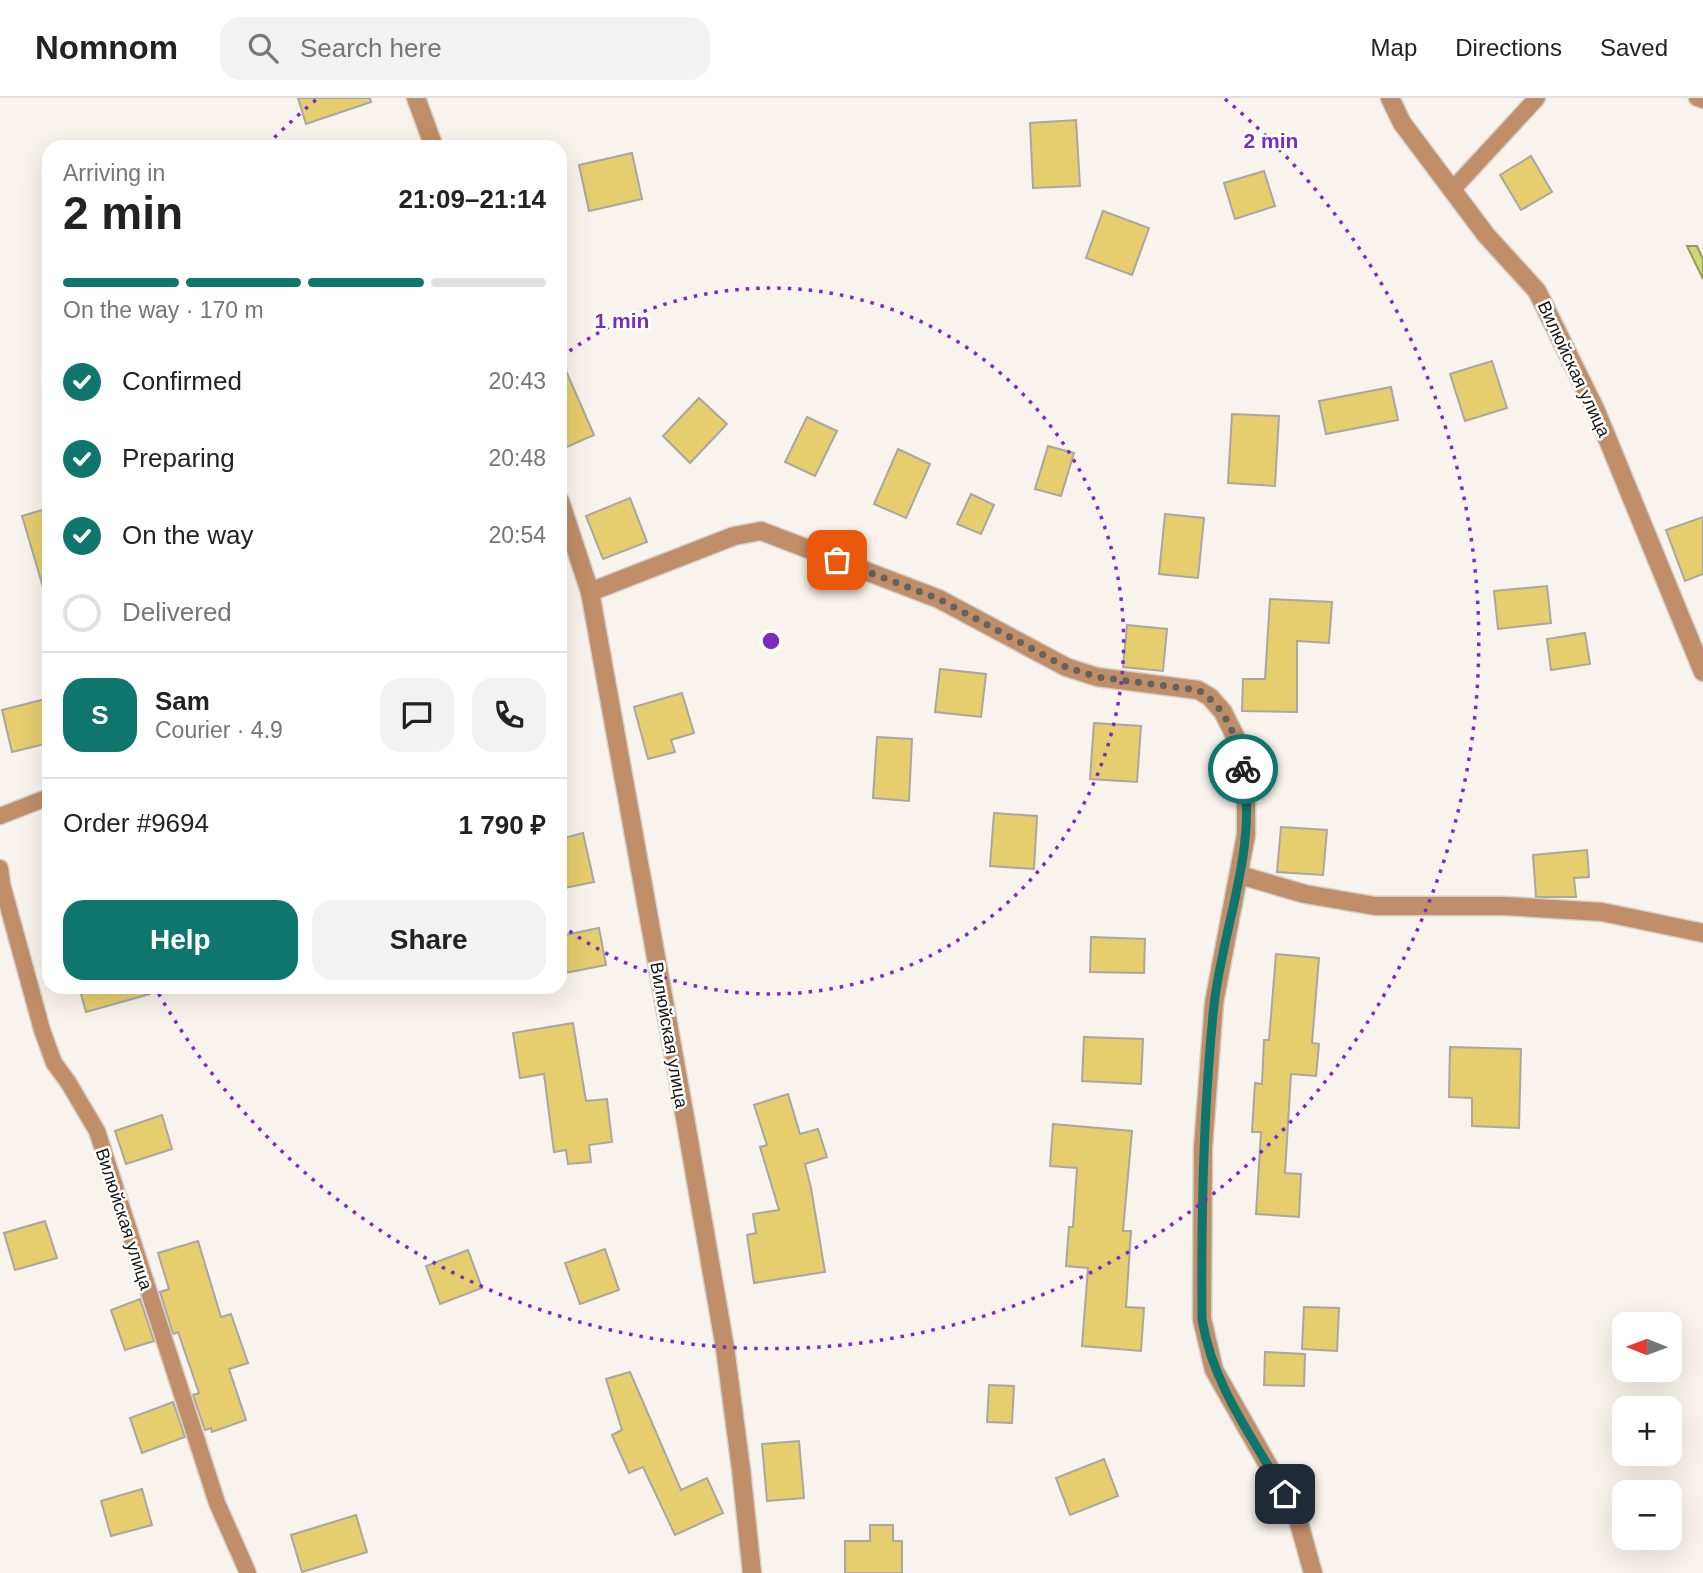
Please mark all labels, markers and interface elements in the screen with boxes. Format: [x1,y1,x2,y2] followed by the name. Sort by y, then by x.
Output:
[220,17,710,80] search box
[35,29,178,66] text: Nomnom
[244,29,282,67] icon: search
[300,33,442,63] text: Search here
[1371,34,1417,61] text: Map
[1455,34,1562,61] text: Directions
[1600,34,1668,61] text: Saved
[1244,129,1298,152] text: 2 min
[63,160,165,186] text: Arriving in
[399,184,546,214] text: 21:09–21:14
[63,187,183,239] text: 2 min
[63,297,264,323] text: On the way · 170 m
[1534,298,1615,441] street label: Вилюйская улица
[595,309,649,332] text: 1 min
[63,363,101,401] icon: check
[122,366,242,396] text: Confirmed
[488,368,546,394] text: 20:43
[63,440,101,478] icon: check
[122,443,235,473] text: Preparing
[488,445,546,471] text: 20:48
[63,517,101,555] icon: check
[122,520,254,550] text: On the way
[488,522,546,548] text: 20:54
[807,530,867,590] pin
[818,541,856,579] icon: bag
[122,597,232,627] text: Delivered
[759,629,783,653] centre of rings
[380,678,454,752] button: chat
[472,678,546,752] button: phone
[155,686,210,716] text: Sam
[91,700,109,730] text: S
[155,717,283,743] text: Courier · 4.9
[1208,734,1278,804] courier
[1224,750,1262,788] icon: bike
[63,808,209,838] text: Order #9694
[459,810,546,840] text: 1 790 ₽
[63,900,298,980] button: Help
[312,900,546,980] button: Share
[646,961,692,1110] street label: Вилюйская улица
[92,1146,157,1293] street label: Вилюйская улица
[1612,1312,1682,1382] north arrow
[1612,1312,1682,1550] map controls
[1612,1396,1682,1466] button: +
[1255,1464,1315,1524] pin
[1266,1475,1304,1513] icon: home
[1612,1480,1682,1550] button: −

